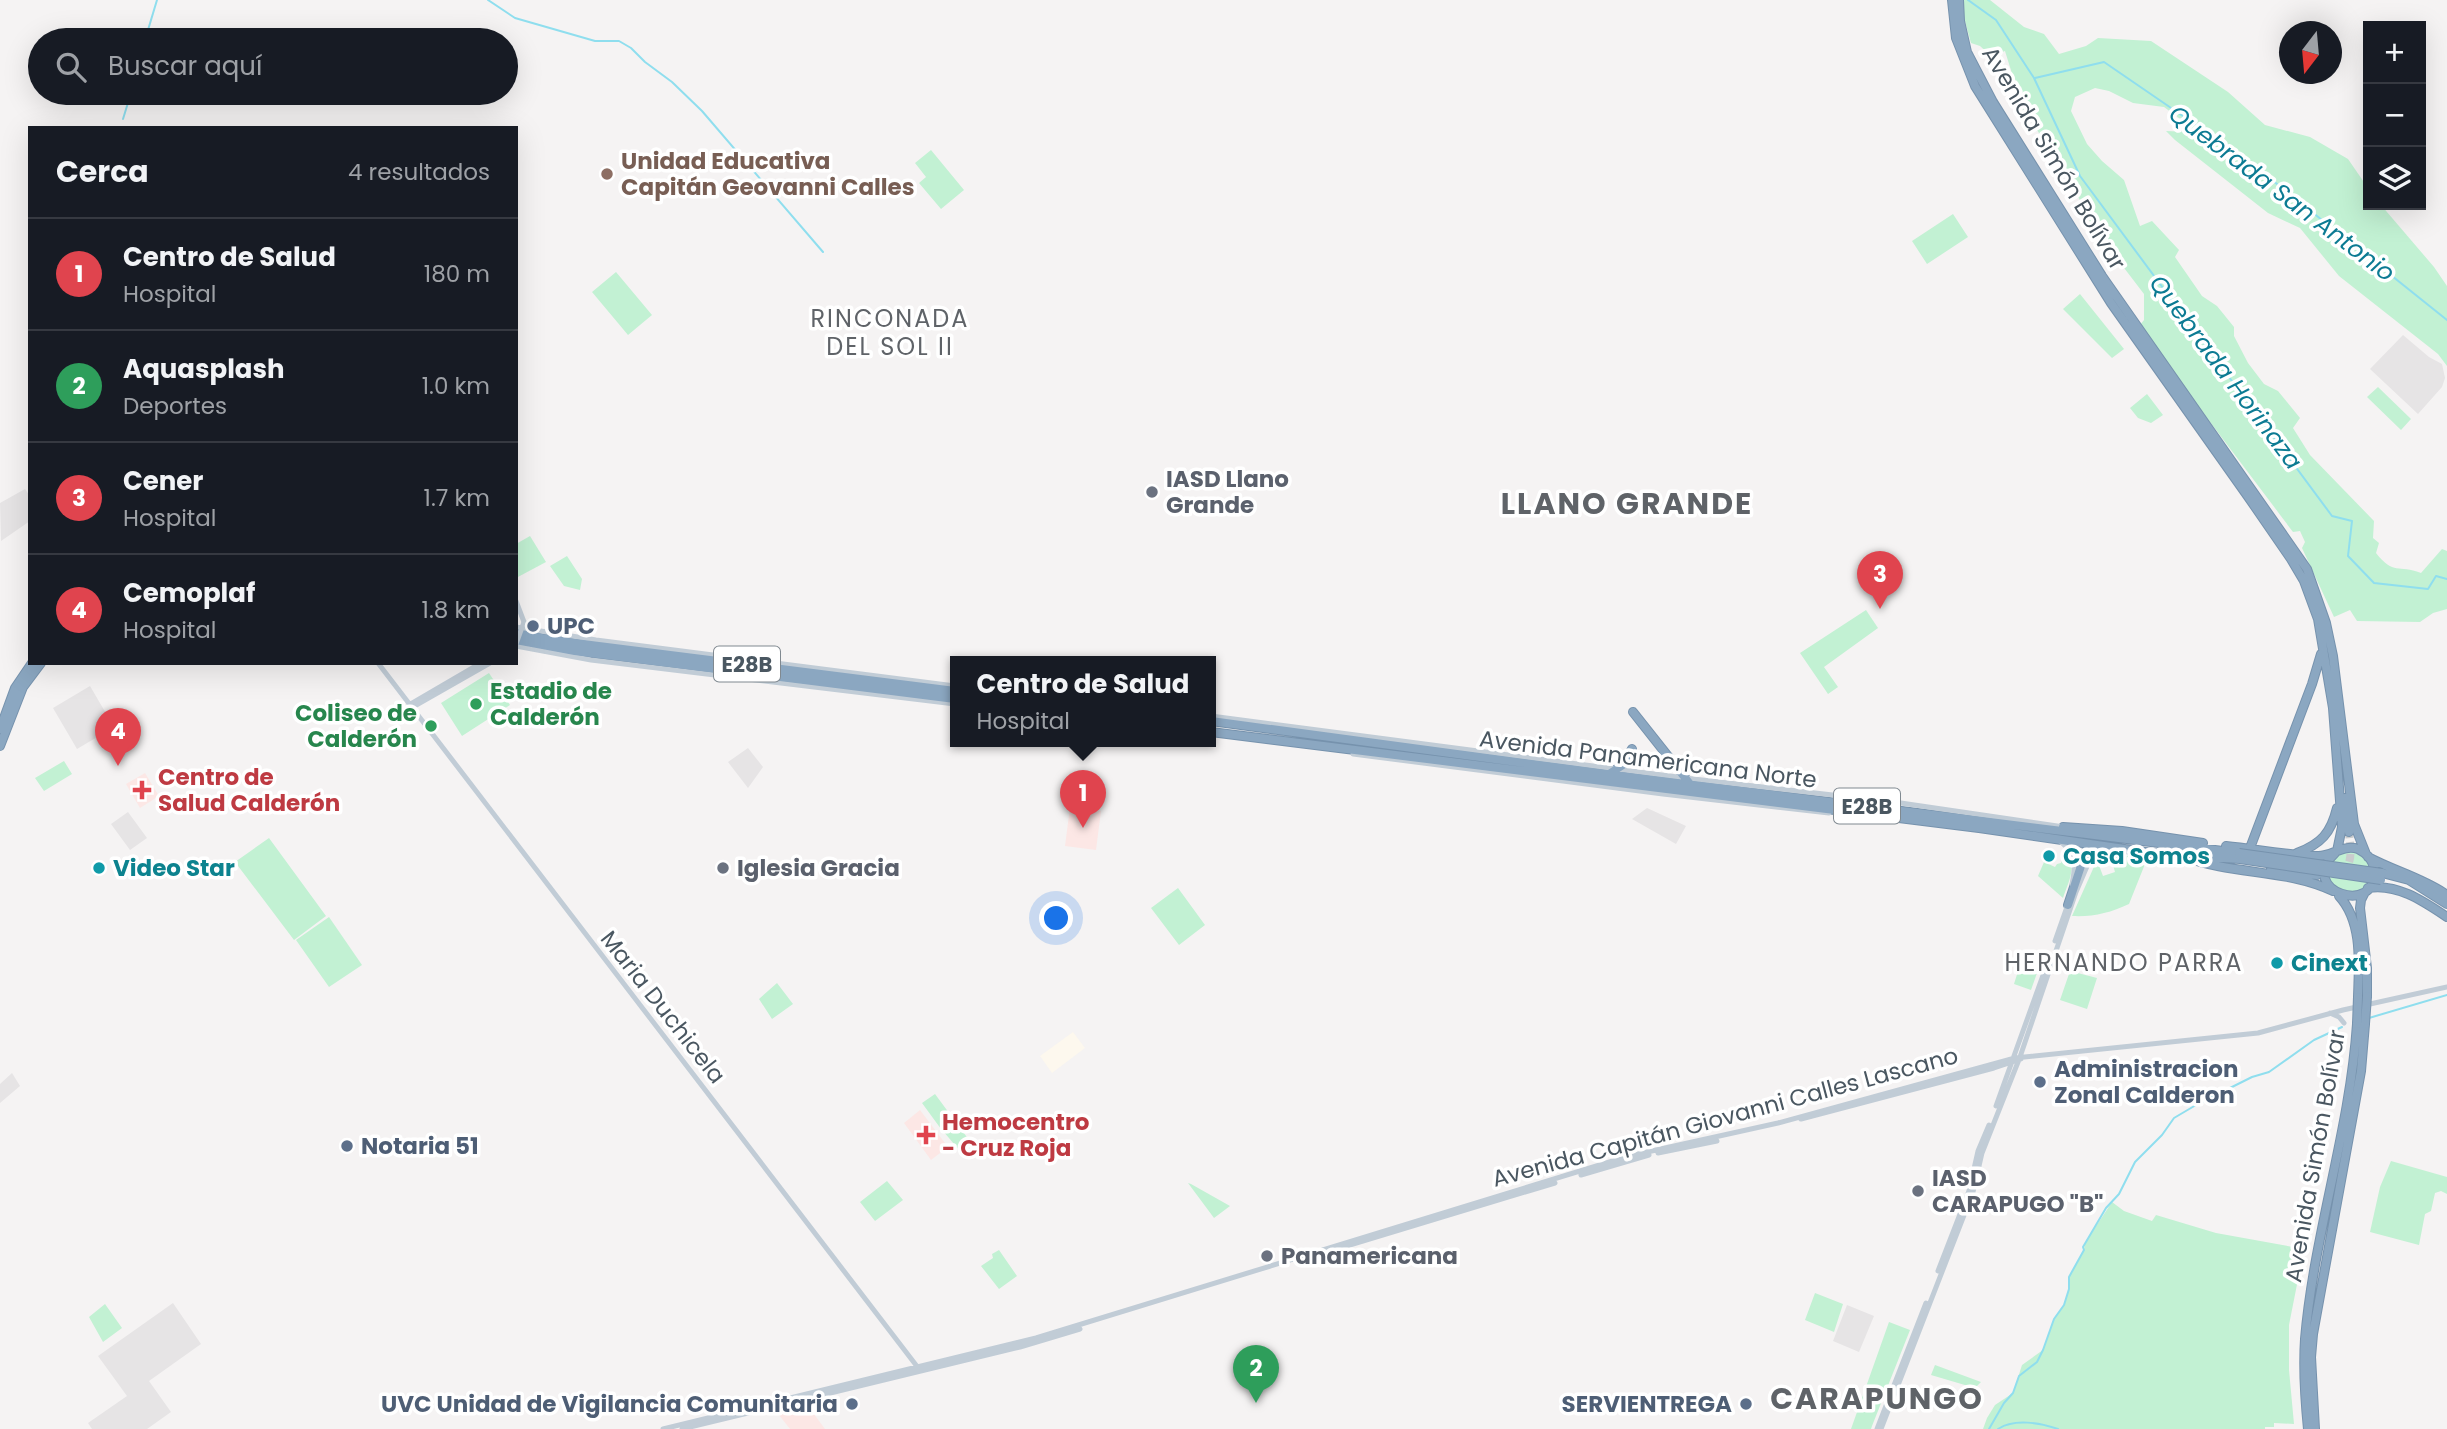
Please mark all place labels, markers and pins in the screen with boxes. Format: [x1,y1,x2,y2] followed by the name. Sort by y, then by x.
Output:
[621,145,915,203] place label: Unidad Educativa Capitán Geovanni Calles
[599,166,615,182] marker: Unidad Educativa Capitán Geovanni Calles
[1166,463,1289,521] place label: IASD Llano Grande
[1144,484,1160,500] marker: IASD Llano Grande
[1857,551,1903,609] pin: 3
[547,610,595,642] place label: UPC
[525,618,541,634] marker: UPC
[490,675,612,733] place label: Estadio de Calderón
[468,696,484,712] marker: Estadio de Calderón
[295,697,417,755] place label: Coliseo de Calderón
[95,708,141,766] pin: 4
[423,718,439,734] marker: Coliseo de Calderón
[158,761,340,819] place label: Centro de Salud Calderón
[1060,770,1106,828] pin: 1
[132,780,152,800] marker: Centro de Salud Calderón
[2063,840,2210,872] place label: Casa Somos
[2041,848,2057,864] marker: Casa Somos
[113,852,235,884] place label: Video Star
[737,852,900,884] place label: Iglesia Gracia
[91,860,107,876] marker: Video Star
[715,860,731,876] marker: Iglesia Gracia
[2291,947,2368,979] place label: Cinext
[2269,955,2285,971] marker: Cinext
[2054,1053,2238,1111] place label: Administracion Zonal Calderon
[2032,1074,2048,1090] marker: Administracion Zonal Calderon
[942,1106,1089,1164] place label: Hemocentro - Cruz Roja
[916,1125,936,1145] marker: Hemocentro - Cruz Roja
[361,1130,479,1162] place label: Notaria 51
[339,1138,355,1154] marker: Notaria 51
[1932,1162,2104,1220] place label: IASD CARAPUGO "B"
[1910,1183,1926,1199] marker: IASD CARAPUGO "B"
[1281,1240,1458,1272] place label: Panamericana
[1259,1248,1275,1264] marker: Panamericana
[1233,1345,1279,1403] pin: 2
[381,1388,838,1420] place label: UVC Unidad de Vigilancia Comunitaria
[1562,1388,1732,1420] place label: SERVIENTREGA
[844,1396,860,1412] marker: UVC Unidad de Vigilancia Comunitaria
[1738,1396,1754,1412] marker: SERVIENTREGA

